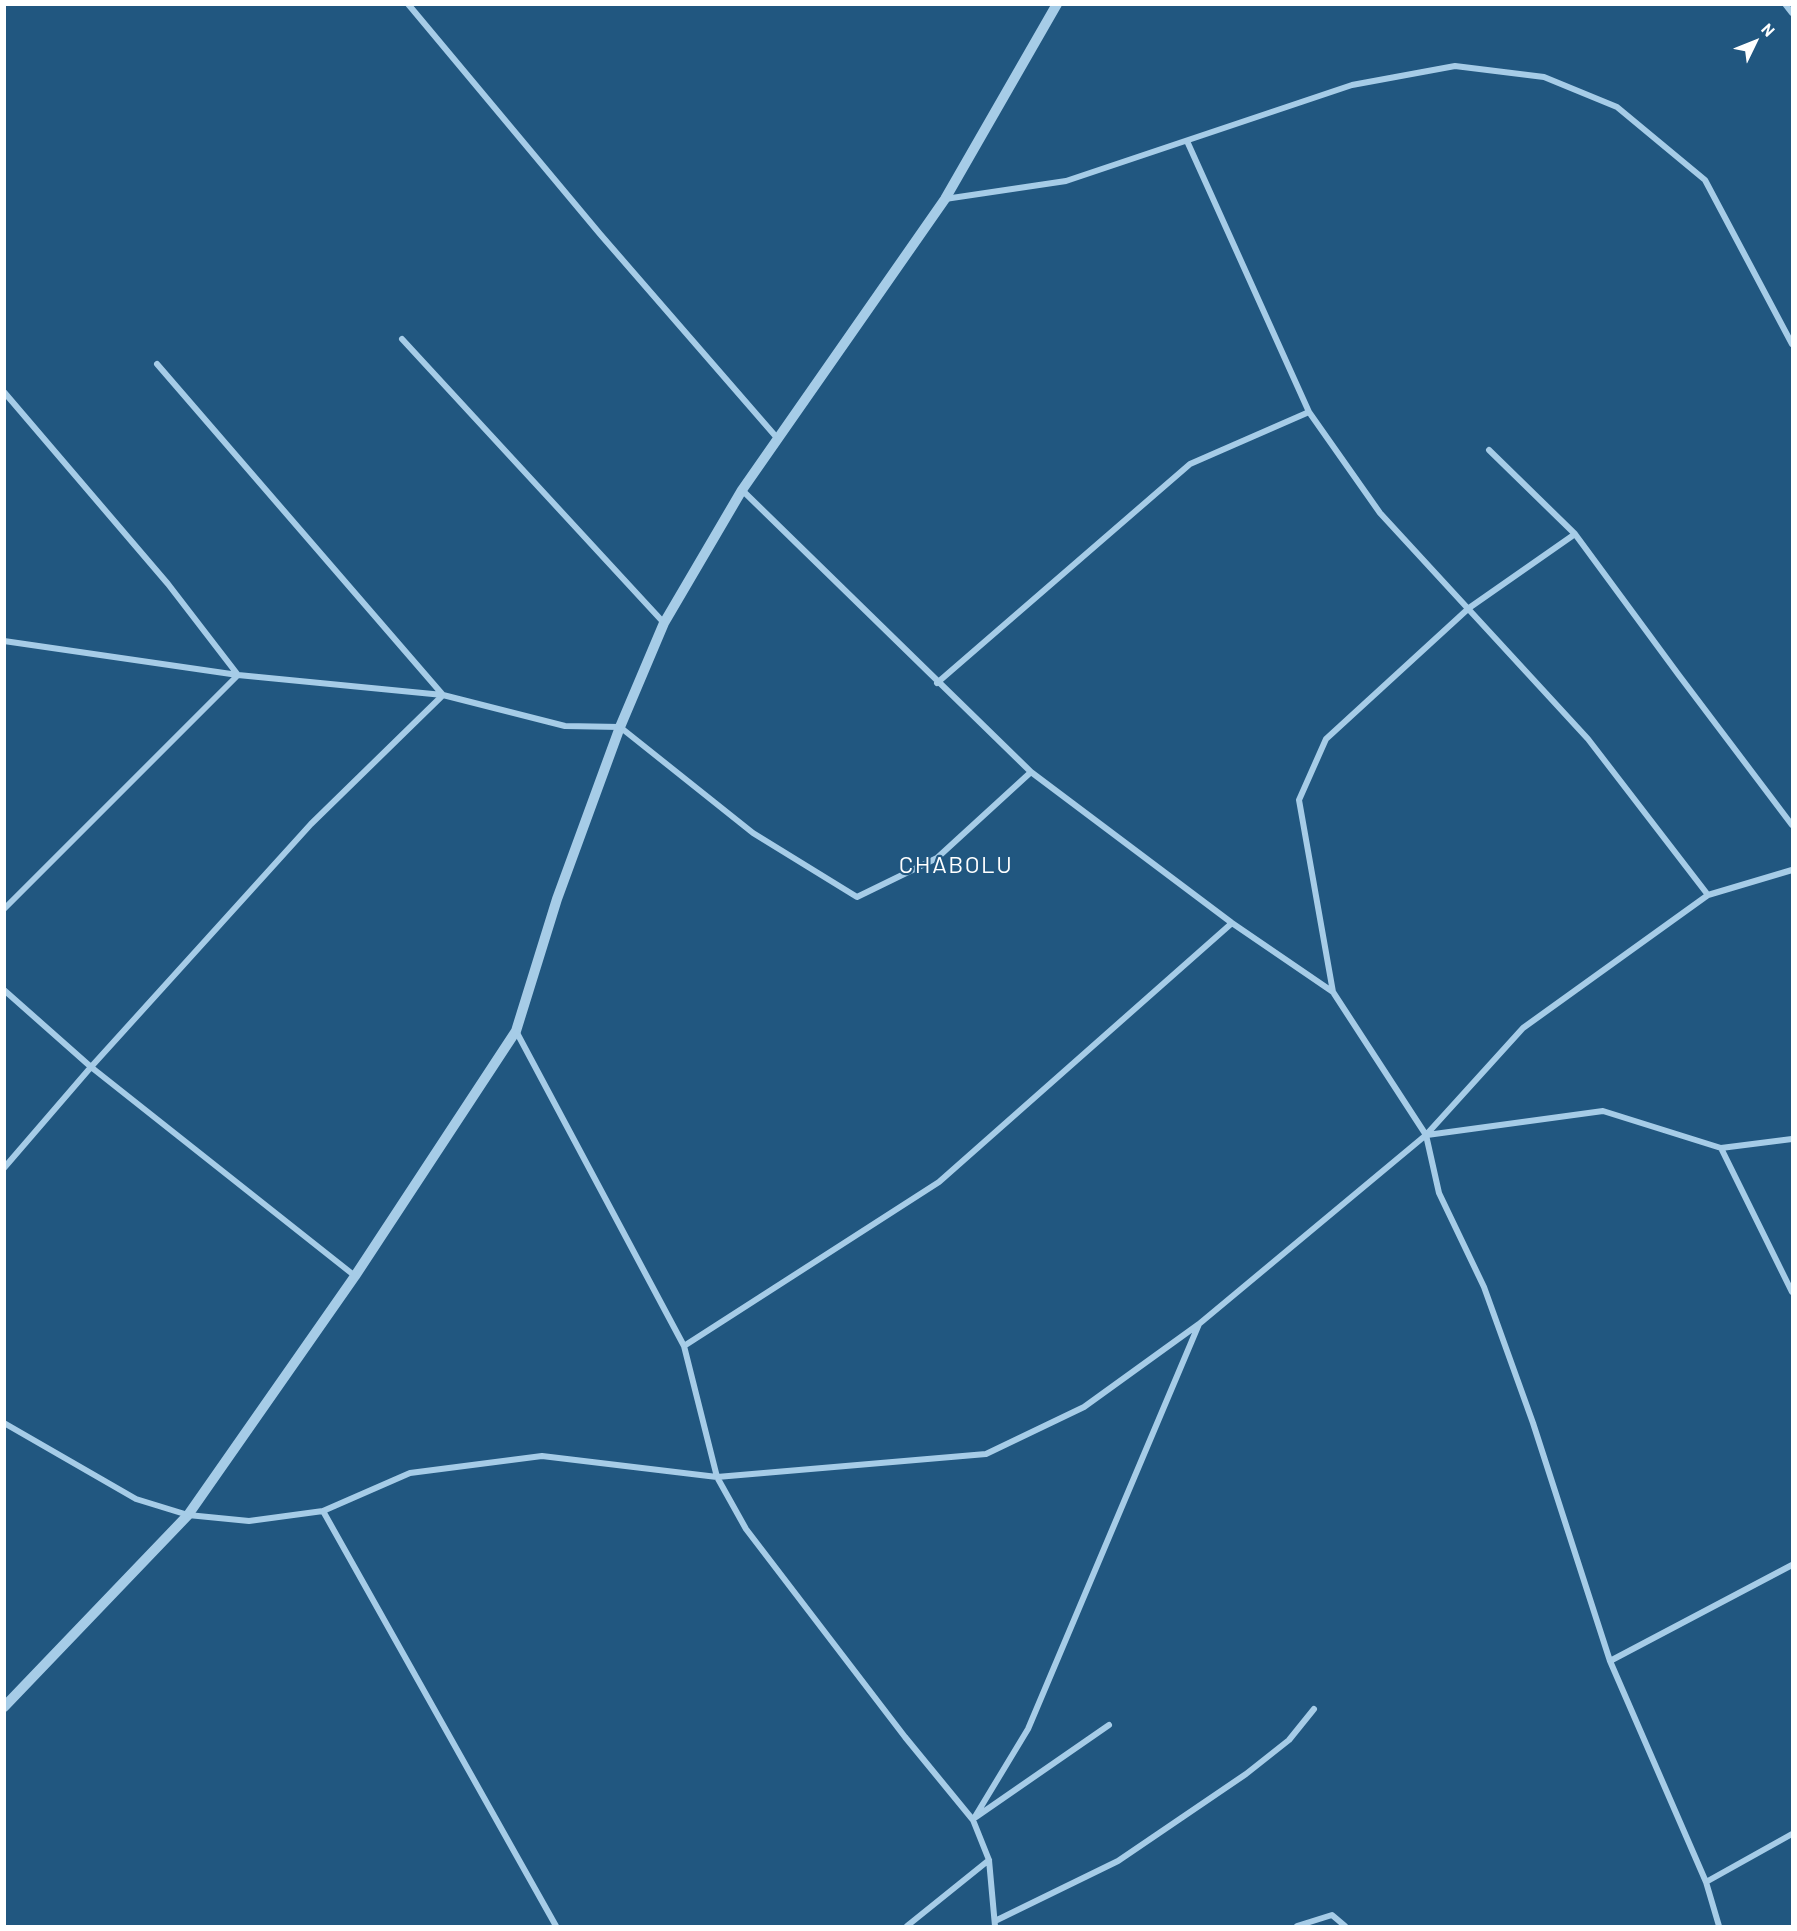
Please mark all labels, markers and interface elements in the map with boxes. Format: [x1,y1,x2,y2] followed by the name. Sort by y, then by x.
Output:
[1725,12,1785,72] north arrow
[1758,19,1779,40] text: N
[899,851,1013,879] district label: CHABOLU

